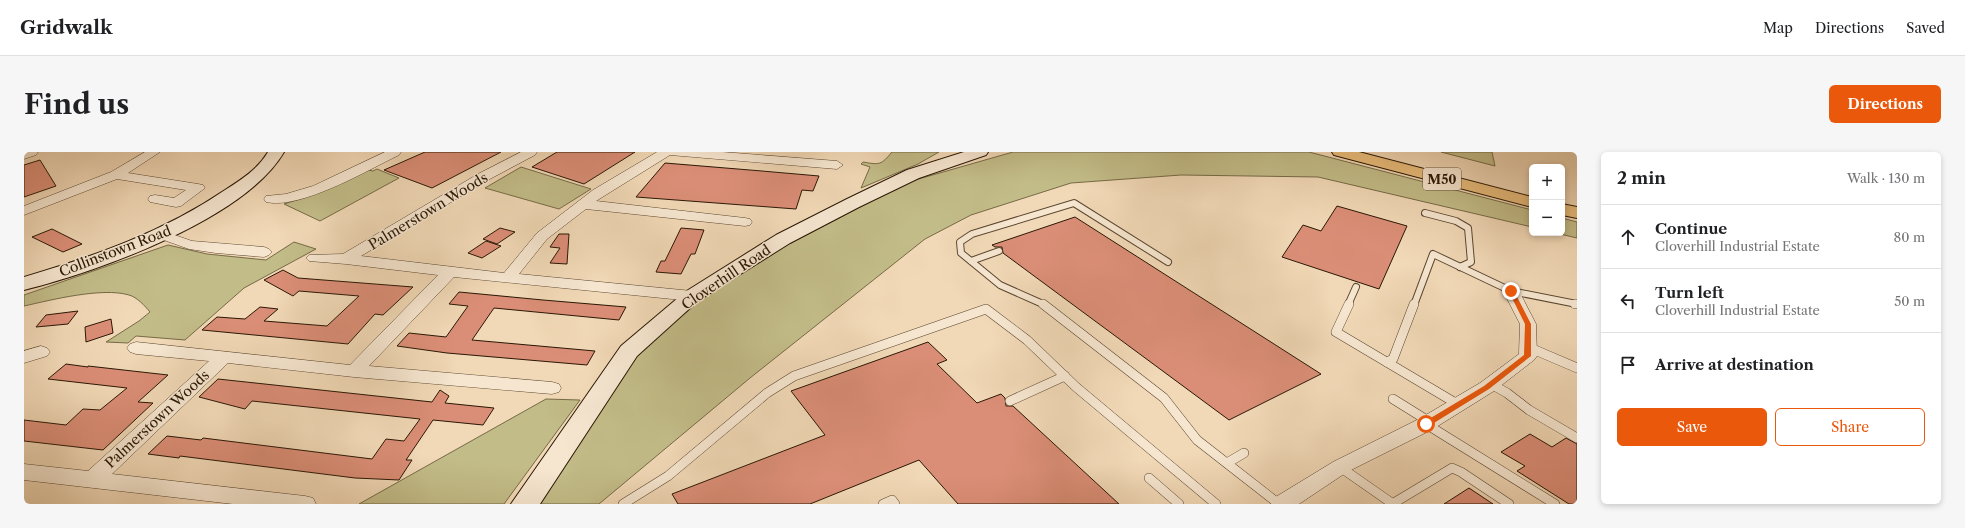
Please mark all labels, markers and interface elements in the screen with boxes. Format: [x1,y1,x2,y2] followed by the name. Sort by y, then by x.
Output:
[20,16,113,39] text: Gridwalk
[1763,19,1793,37] text: Map
[1815,19,1884,37] text: Directions
[1906,19,1945,37] text: Saved
[1829,85,1941,123] button: Directions
[24,87,129,121] text: Find us
[1529,164,1565,236] map controls
[1529,164,1565,200] button: +
[365,168,491,254] street label: Palmerstown Woods
[1423,168,1461,190] road number: M50
[1617,168,1666,188] text: 2 min
[1847,170,1925,186] text: Walk · 130 m
[1529,200,1565,236] button: −
[1655,219,1727,238] text: Continue
[56,221,174,281] street label: Collinstown Road
[1617,226,1639,248] icon: ahead
[1893,229,1925,245] text: 80 m
[1655,238,1820,254] text: Cloverhill Industrial Estate
[678,240,774,313] street label: Cloverhill Road
[1502,282,1520,300] route end
[1655,283,1724,302] text: Turn left
[1617,290,1639,312] icon: left
[1894,293,1925,309] text: 50 m
[1655,302,1820,318] text: Cloverhill Industrial Estate
[1617,354,1639,376] icon: arrive
[1655,355,1814,374] text: Arrive at destination
[101,366,213,472] street label: Palmerstown Woods
[1617,408,1767,446] button: Save
[1775,408,1925,446] button: Share
[1417,415,1435,433] route start

